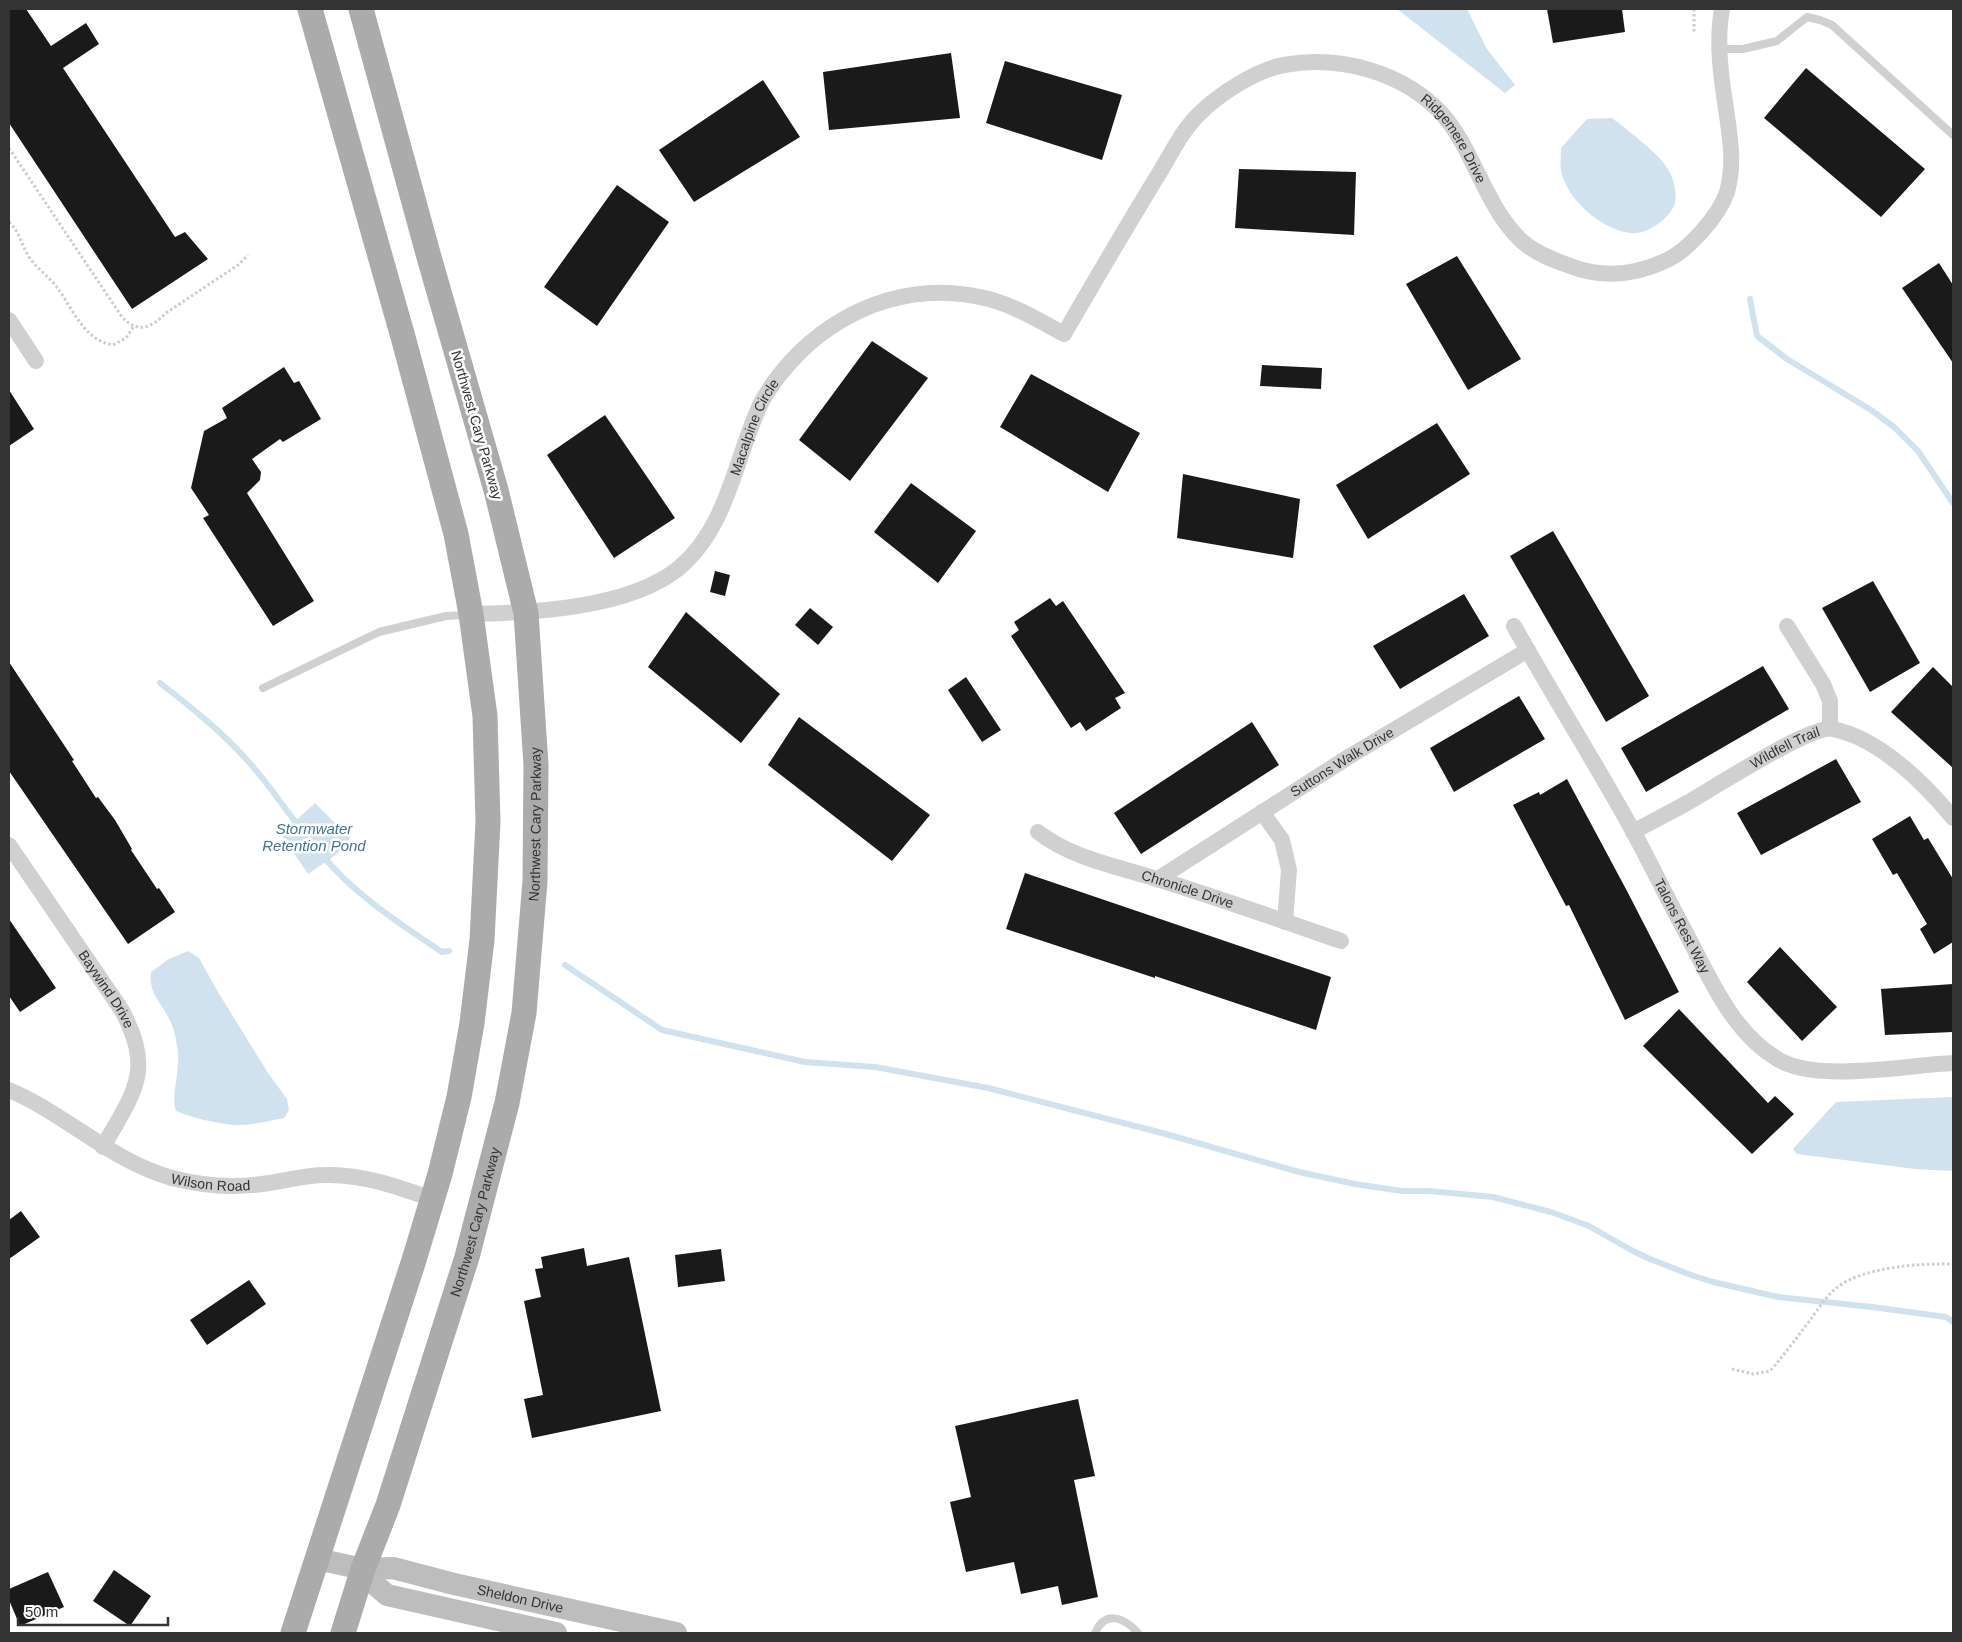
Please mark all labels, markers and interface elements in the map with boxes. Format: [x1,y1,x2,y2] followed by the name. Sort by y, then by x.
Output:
[1418,90,1489,186] street label: Ridgemere Drive
[448,349,506,501] street label: Northwest Cary Parkway
[727,375,782,477] street label: Macalpine Circle
[1747,723,1822,772] street label: Wildfell Trail
[1287,724,1397,800] street label: Suttons Walk Drive
[525,747,544,902] street label: Northwest Cary Parkway
[262,820,366,854] water label: Stormwater Retention Pond
[1140,867,1236,911] street label: Chronicle Drive
[1651,876,1713,976] street label: Talons Rest Way
[75,947,137,1031] street label: Baywind Drive
[447,1146,503,1299] street label: Northwest Cary Parkway
[170,1170,251,1194] street label: Wilson Road
[476,1581,565,1616] street label: Sheldon Drive
[18,1594,168,1626] scale bar
[25,1603,58,1620] text: 50 m

